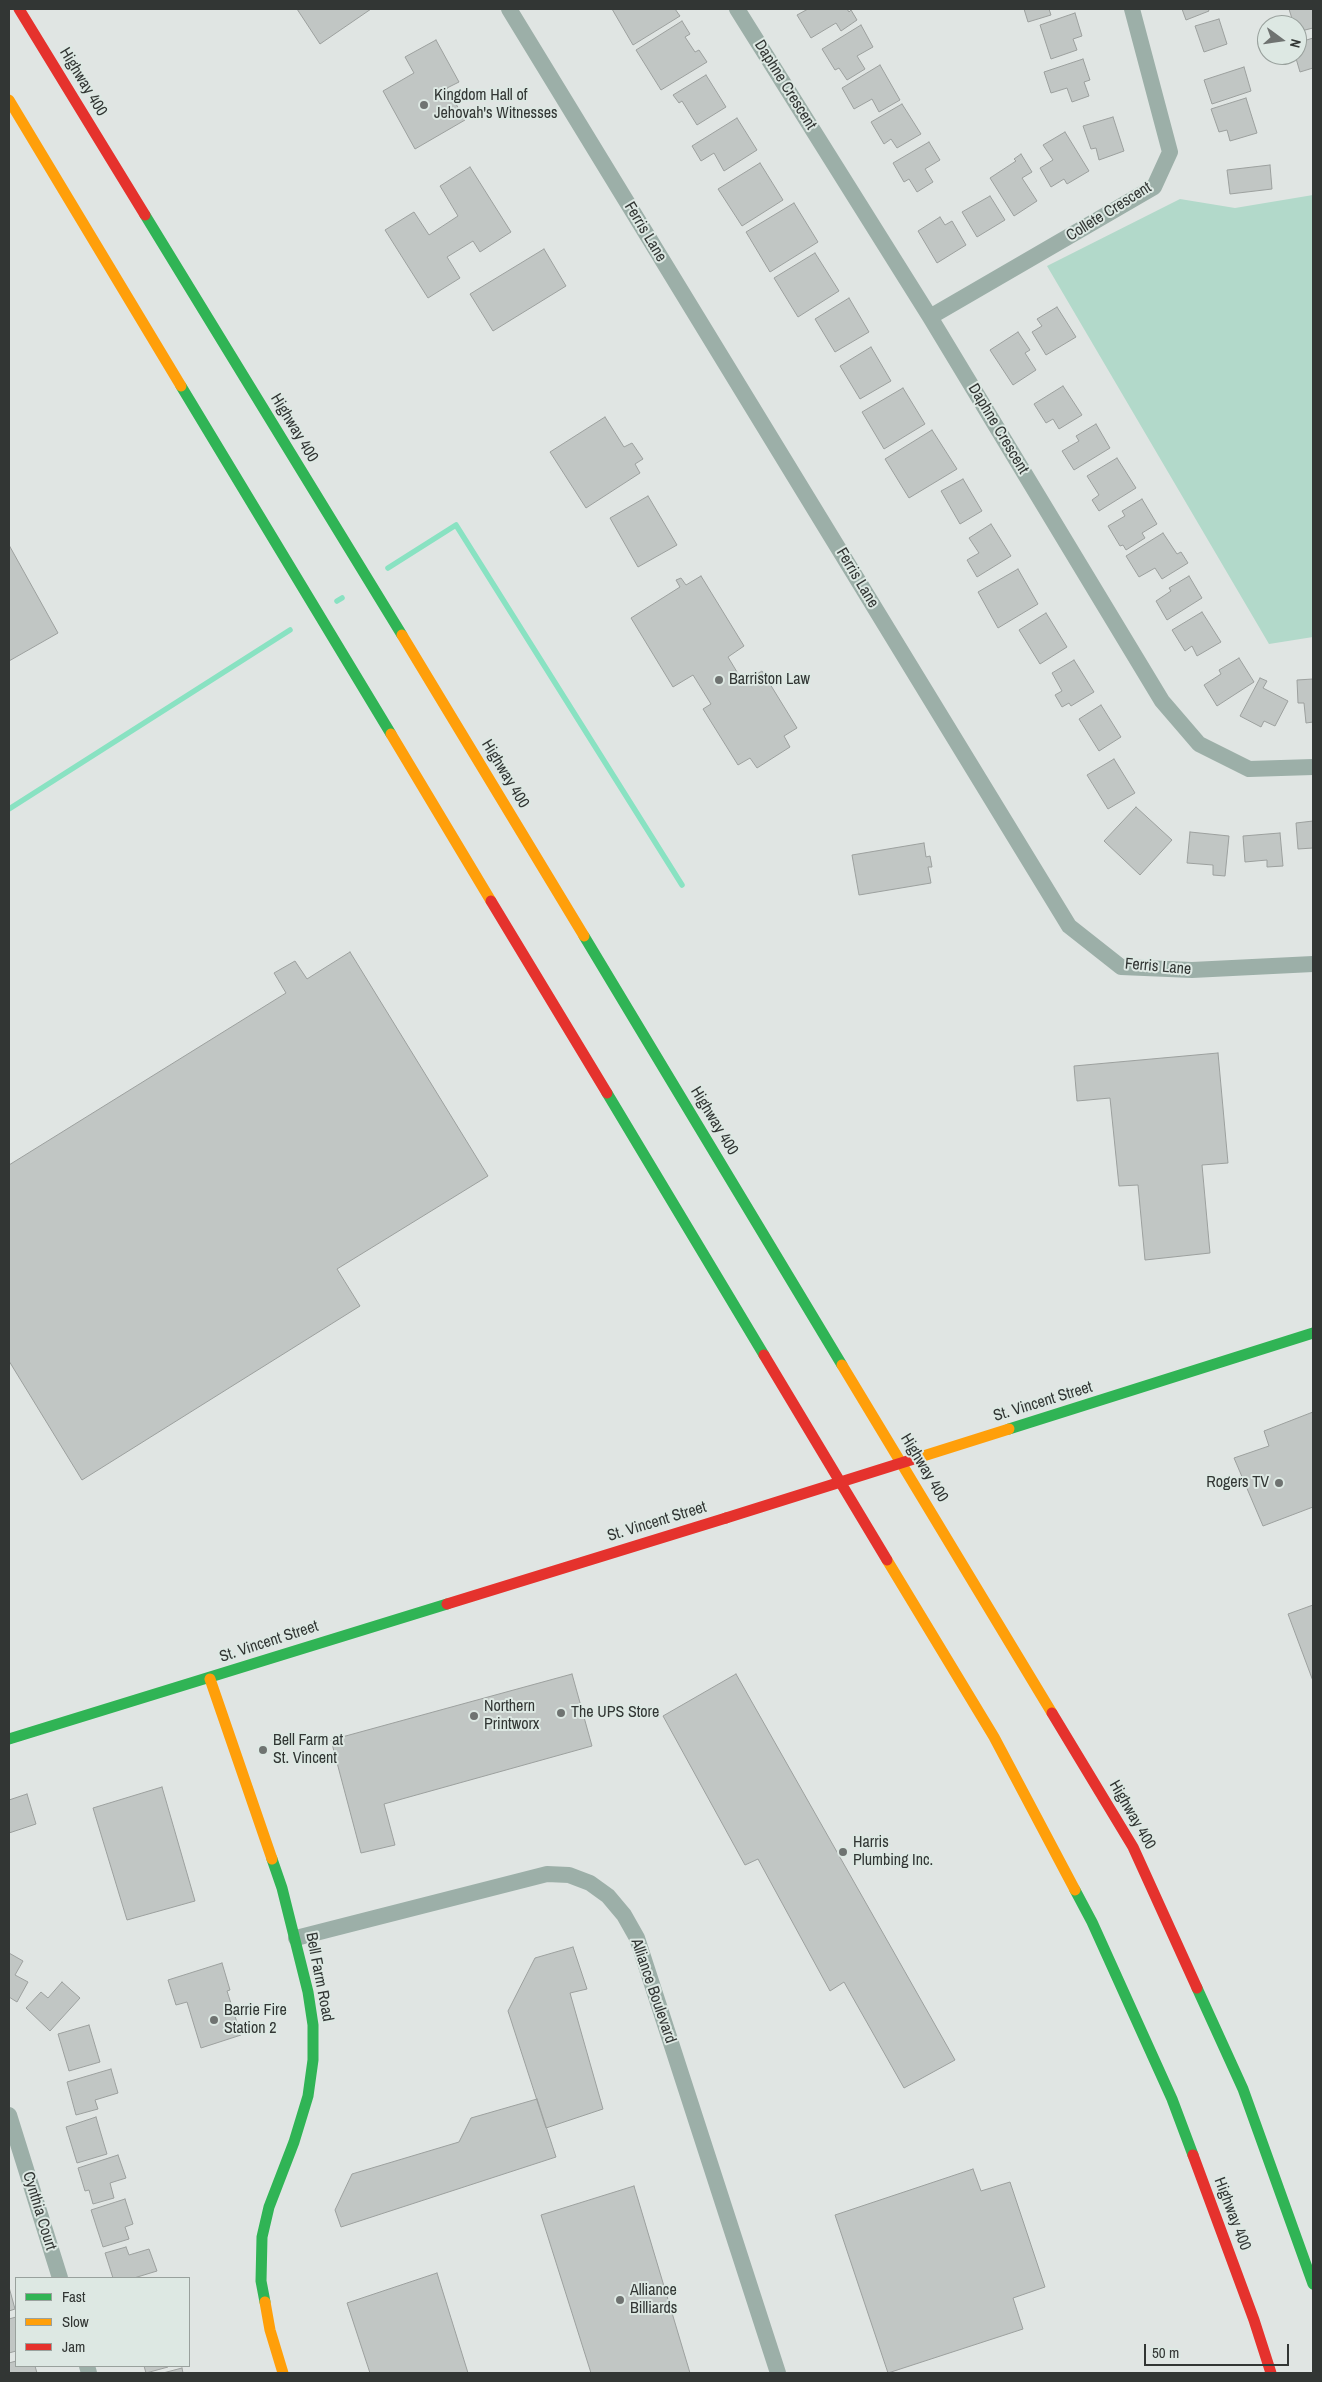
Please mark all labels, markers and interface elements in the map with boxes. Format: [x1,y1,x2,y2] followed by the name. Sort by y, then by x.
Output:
[1257,15,1307,65] north arrow
[750,37,820,133] street label: Daphne Crescent
[1286,37,1305,50] text: N
[55,44,111,120] street label: Highway 400
[434,86,558,124] place label: Kingdom Hall of Jehovah's Witnesses
[418,99,430,111] marker: Kingdom Hall of Jehovah's Witnesses
[1063,178,1155,246] street label: Collete Crescent
[620,199,670,265] street label: Ferris Lane
[963,380,1033,478] street label: Daphne Crescent
[266,390,322,466] street label: Highway 400
[832,545,882,611] street label: Ferris Lane
[729,670,810,690] place label: Barriston Law
[713,674,725,686] marker: Barriston Law
[477,736,533,812] street label: Highway 400
[1124,955,1192,979] street label: Ferris Lane
[686,1083,742,1159] street label: Highway 400
[991,1378,1095,1426] street label: St. Vincent Street
[896,1430,952,1506] street label: Highway 400
[1206,1473,1269,1493] place label: Rogers TV
[1273,1477,1285,1489] marker: Rogers TV
[605,1498,709,1546] street label: St. Vincent Street
[217,1617,321,1667] street label: St. Vincent Street
[484,1697,539,1735] place label: Northern Printworx
[571,1703,659,1723] place label: The UPS Store
[555,1707,567,1719] marker: The UPS Store
[468,1710,480,1722] marker: Northern Printworx
[273,1731,343,1769] place label: Bell Farm at St. Vincent
[257,1744,269,1756] marker: Bell Farm at St. Vincent
[1105,1777,1159,1853] street label: Highway 400
[853,1833,933,1871] place label: Harris Plumbing Inc.
[837,1846,849,1858] marker: Harris Plumbing Inc.
[301,1931,337,2023] street label: Bell Farm Road
[626,1936,680,2046] street label: Alliance Boulevard
[224,2001,287,2039] place label: Barrie Fire Station 2
[208,2014,220,2026] marker: Barrie Fire Station 2
[18,2169,60,2253] street label: Cynthia Court
[1209,2175,1255,2253] street label: Highway 400
[15,2277,190,2367] legend
[630,2281,677,2319] place label: Alliance Billiards
[62,2286,85,2307] text: Fast
[614,2294,626,2306] marker: Alliance Billiards
[62,2311,89,2332] text: Slow
[1147,2334,1292,2366] scale bar
[62,2336,85,2357] text: Jam
[1152,2342,1179,2363] text: 50 m

